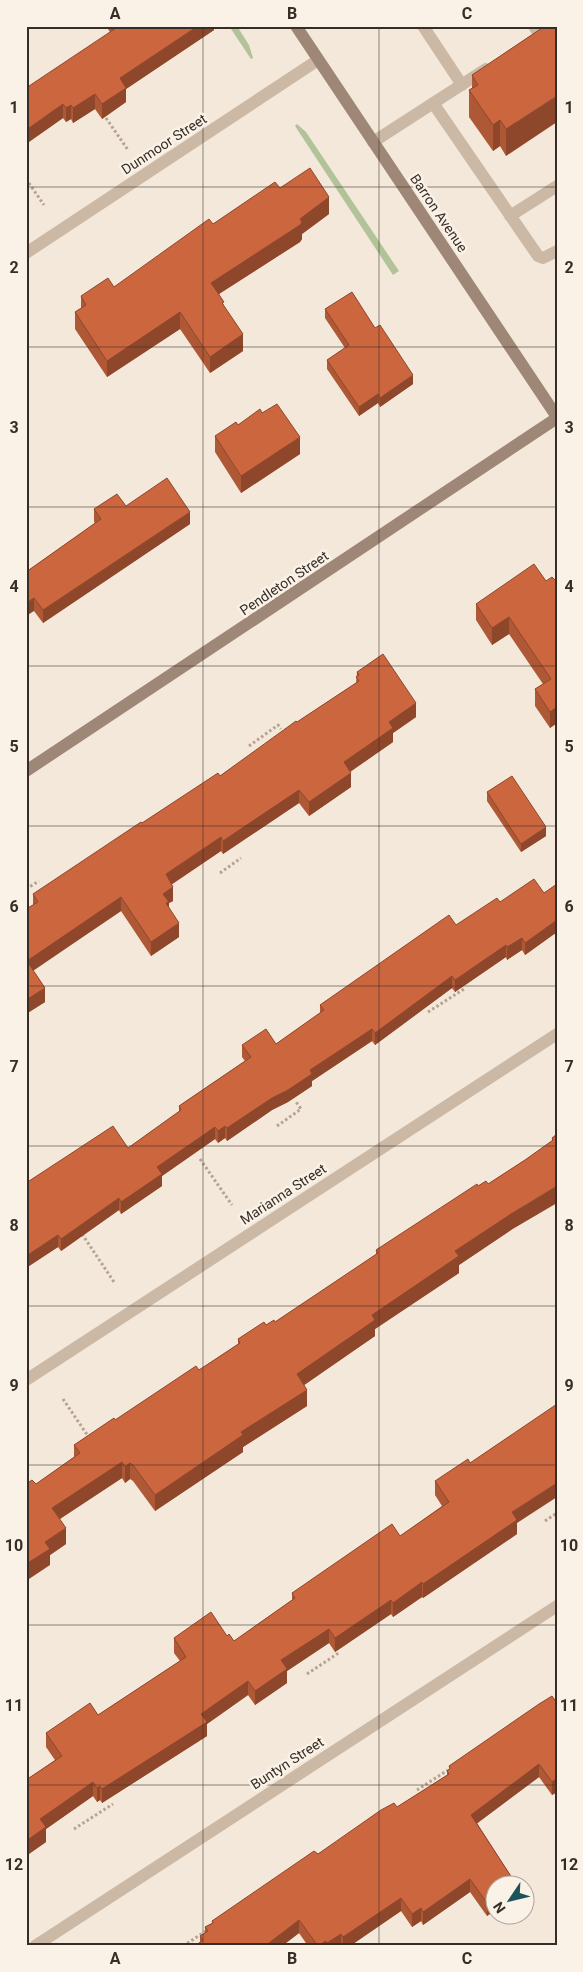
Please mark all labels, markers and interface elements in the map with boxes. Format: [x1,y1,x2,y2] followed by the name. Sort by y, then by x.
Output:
[110,4,121,23] text: A
[287,4,297,23] text: B
[462,4,472,23] text: C
[9,98,19,117] text: 1
[564,98,574,117] text: 1
[119,110,210,177] street label: Dunmoor Street
[407,171,471,255] street label: Barron Avenue
[9,258,19,277] text: 2
[564,258,574,277] text: 2
[9,418,19,437] text: 3
[564,418,574,437] text: 3
[237,547,332,618] street label: Pendleton Street
[9,577,19,596] text: 4
[564,577,574,596] text: 4
[9,737,19,756] text: 5
[564,737,574,756] text: 5
[9,897,19,916] text: 6
[564,897,574,916] text: 6
[9,1057,19,1076] text: 7
[564,1057,574,1076] text: 7
[237,1160,329,1228] street label: Marianna Street
[9,1216,19,1235] text: 8
[564,1216,574,1235] text: 8
[9,1376,19,1395] text: 9
[564,1376,574,1395] text: 9
[5,1536,23,1555] text: 10
[560,1536,578,1555] text: 10
[5,1696,23,1715] text: 11
[560,1696,578,1715] text: 11
[248,1733,327,1792] street label: Buntyn Street
[5,1855,23,1874] text: 12
[560,1855,578,1874] text: 12
[486,1874,536,1924] north arrow
[490,1899,509,1916] text: N
[110,1949,121,1968] text: A
[287,1949,297,1968] text: B
[462,1949,472,1968] text: C

